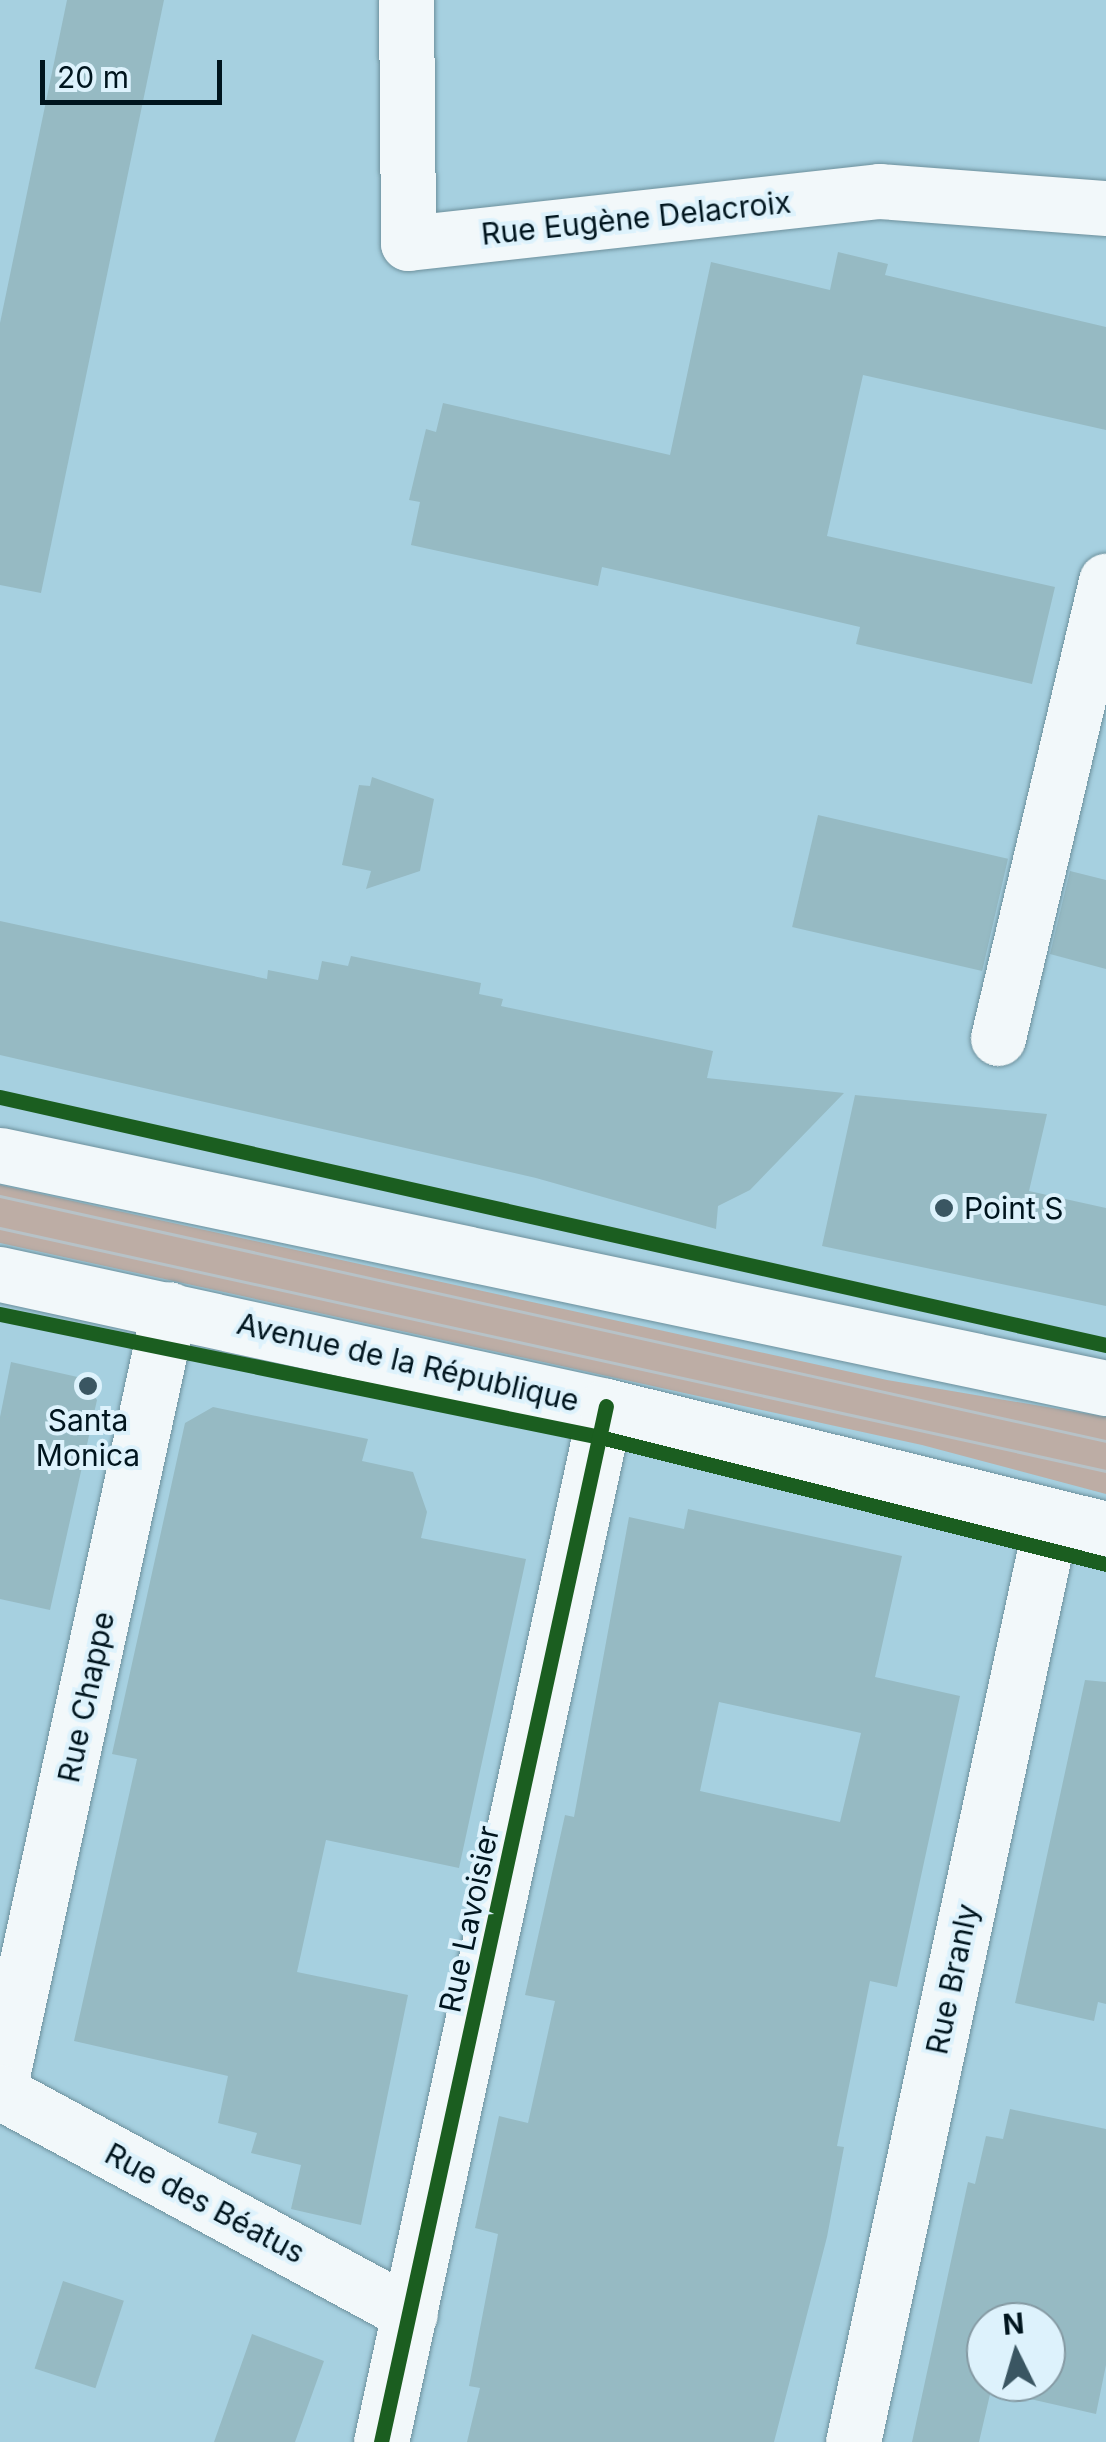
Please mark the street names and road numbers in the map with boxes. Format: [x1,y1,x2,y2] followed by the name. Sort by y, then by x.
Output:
[479,184,793,252] street label: Rue Eugène Delacroix
[234,1305,582,1419] street label: Avenue de la République
[50,1608,122,1786] street label: Rue Chappe
[432,1822,506,2016] street label: Rue Lavoisier
[919,1901,985,2057] street label: Rue Branly
[99,2135,311,2271] street label: Rue des Béatus

